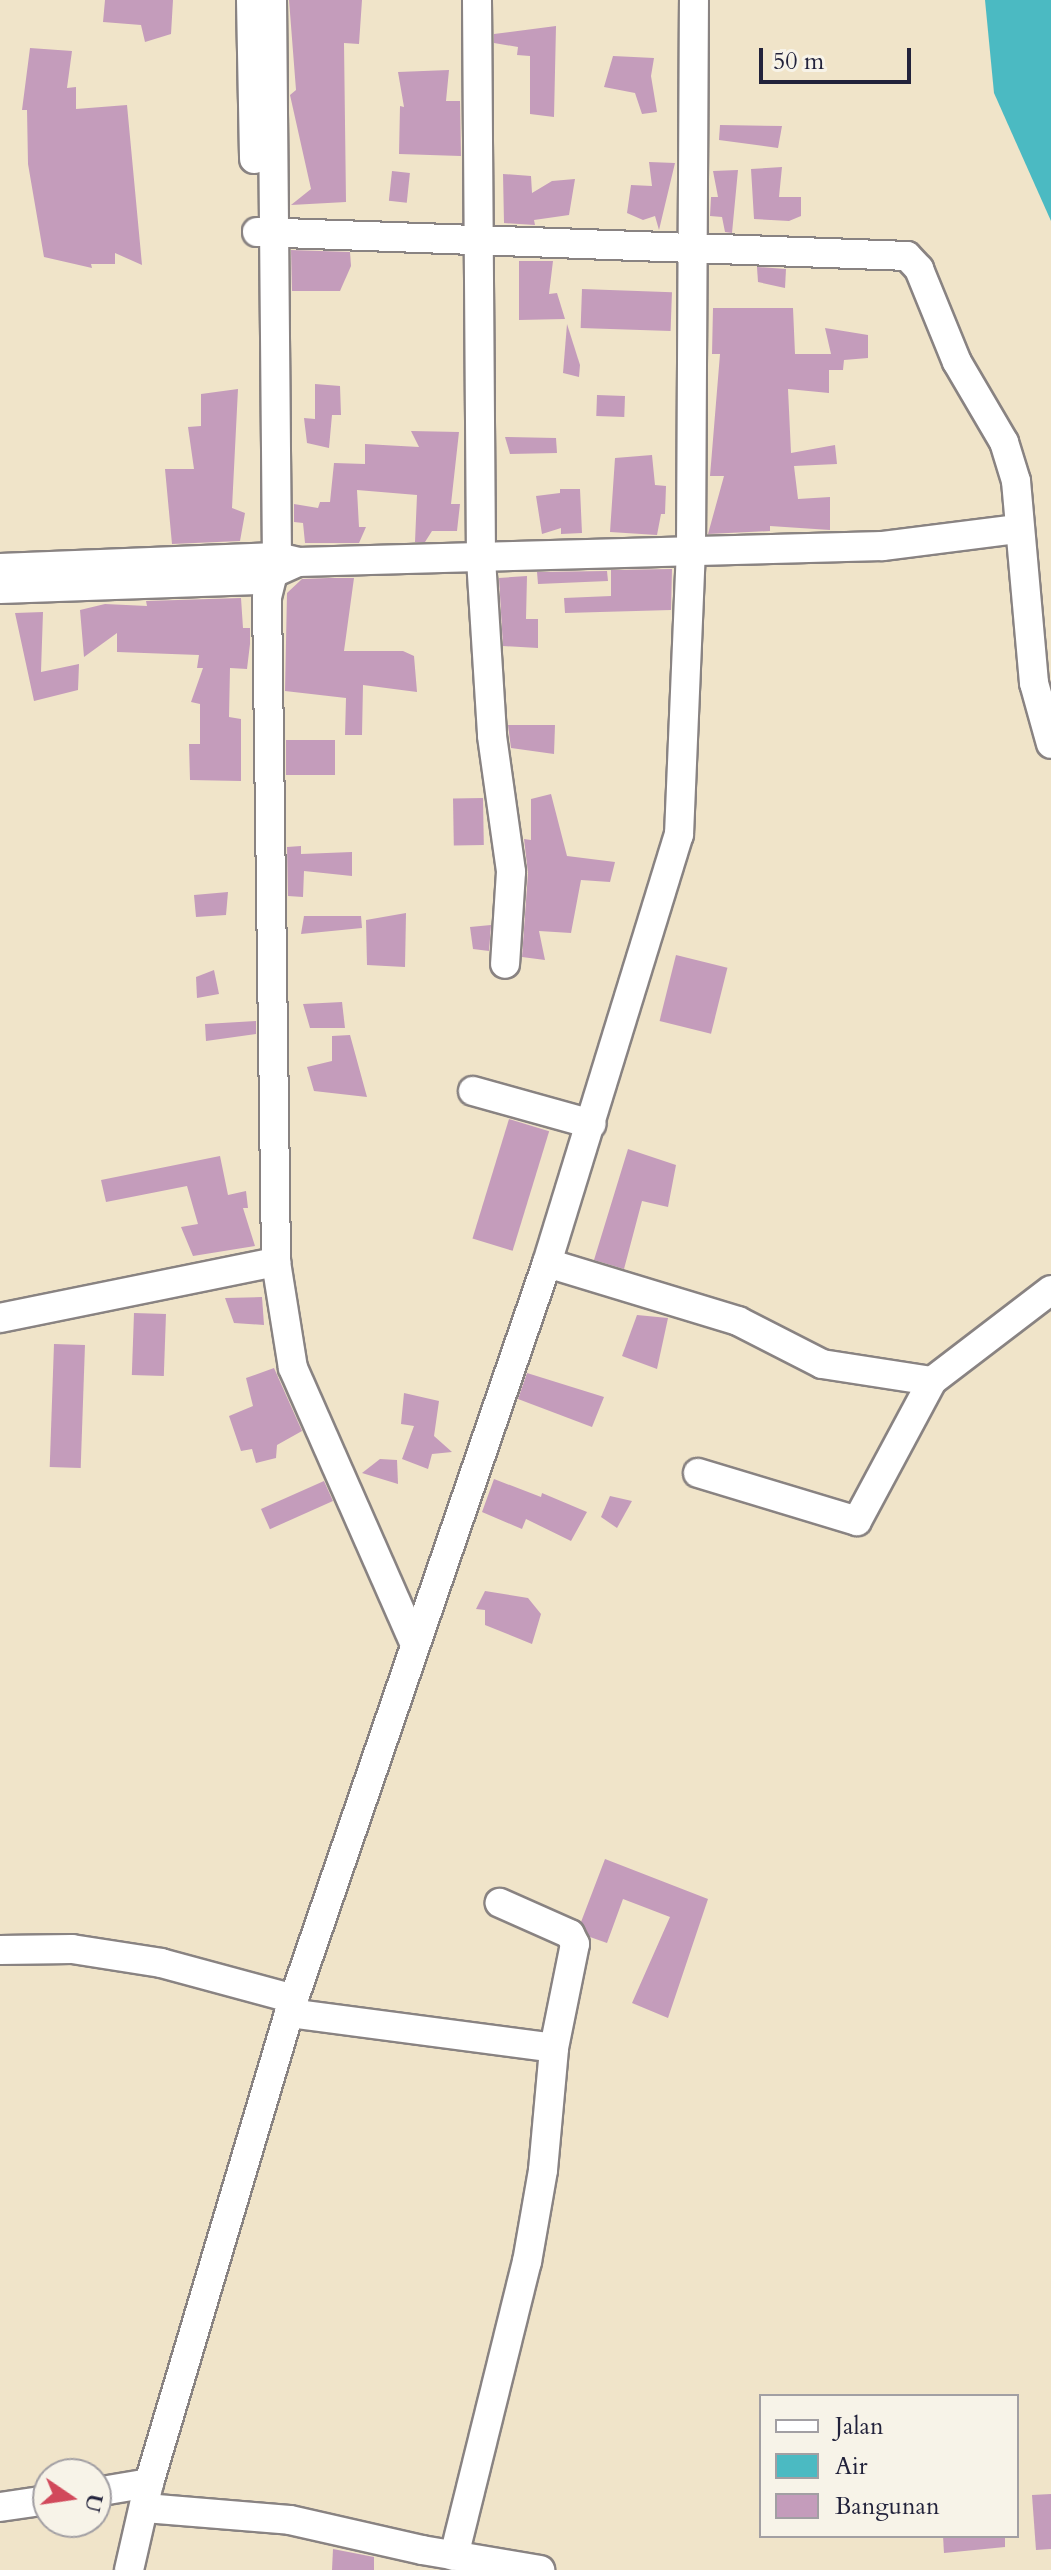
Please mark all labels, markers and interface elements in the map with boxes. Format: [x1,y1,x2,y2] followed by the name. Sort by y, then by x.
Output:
[763,32,915,82] scale bar
[773,45,824,78] text: 50 m
[759,2394,1019,2538] legend
[835,2410,884,2443] text: Jalan
[835,2450,868,2483] text: Air
[32,2458,112,2538] north arrow
[835,2490,940,2523] text: Bangunan
[77,2491,110,2515] text: U

